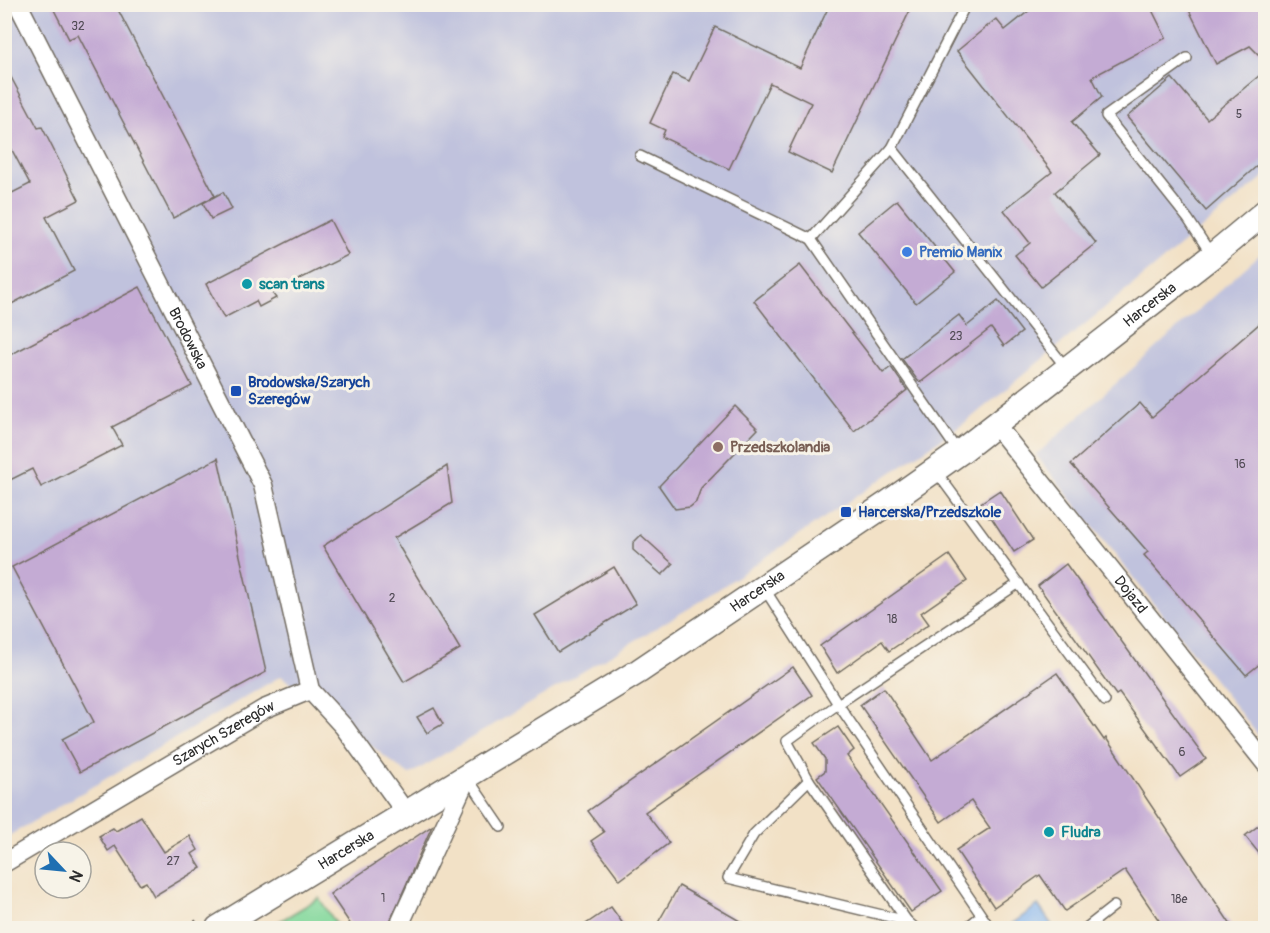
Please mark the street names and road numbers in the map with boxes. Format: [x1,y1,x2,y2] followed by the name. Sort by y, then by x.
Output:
[1119,278,1180,331] street label: Harcerska
[165,304,212,372] street label: Brodowska
[726,566,788,616] street label: Harcerska
[1110,572,1152,617] street label: Dojazd
[169,696,277,771] street label: Szarych Szeregów
[315,826,378,874] street label: Harcerska

